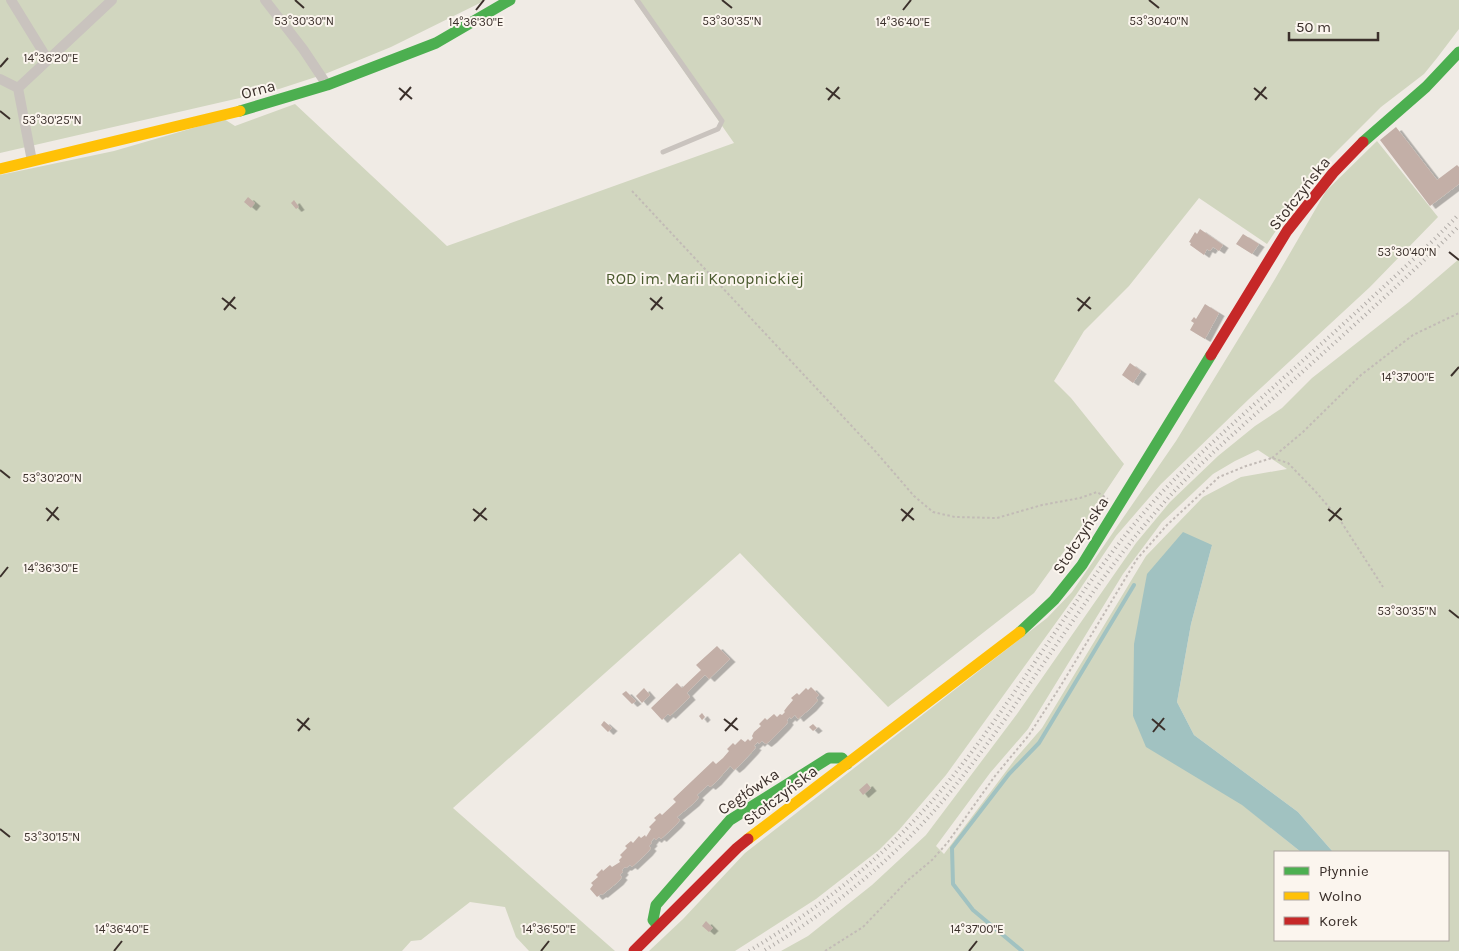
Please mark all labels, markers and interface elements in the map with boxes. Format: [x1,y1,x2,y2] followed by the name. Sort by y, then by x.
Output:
[1289,10,1378,42] scale bar
[274,14,334,28] text: 53°30'30"N
[702,14,762,28] text: 53°30'35"N
[1129,14,1189,28] text: 53°30'40"N
[449,15,503,29] text: 14°36'30"E
[876,15,930,29] text: 14°36'40"E
[1296,18,1331,36] text: 50 m
[24,51,78,65] text: 14°36'20"E
[239,76,277,103] street label: Orna
[22,113,82,127] text: 53°30'25"N
[1265,153,1334,234] street label: Stołczyńska
[1377,245,1437,259] text: 53°30'40"N
[606,269,804,288] park label: ROD im. Marii Konopnickiej
[1381,370,1435,384] text: 14°37'00"E
[22,471,82,485] text: 53°30'20"N
[1048,493,1112,577] street label: Stołczyńska
[24,561,78,575] text: 14°36'30"E
[1377,604,1437,618] text: 53°30'35"N
[739,761,821,829] street label: Stołczyńska
[714,764,782,819] street label: Cegłówka
[24,830,80,844] text: 53°30'15"N
[1274,851,1449,941] legend
[1319,862,1369,880] text: Płynnie
[1319,887,1362,905] text: Wolno
[1319,912,1358,930] text: Korek
[95,922,149,936] text: 14°36'40"E
[522,922,576,936] text: 14°36'50"E
[950,922,1004,936] text: 14°37'00"E

